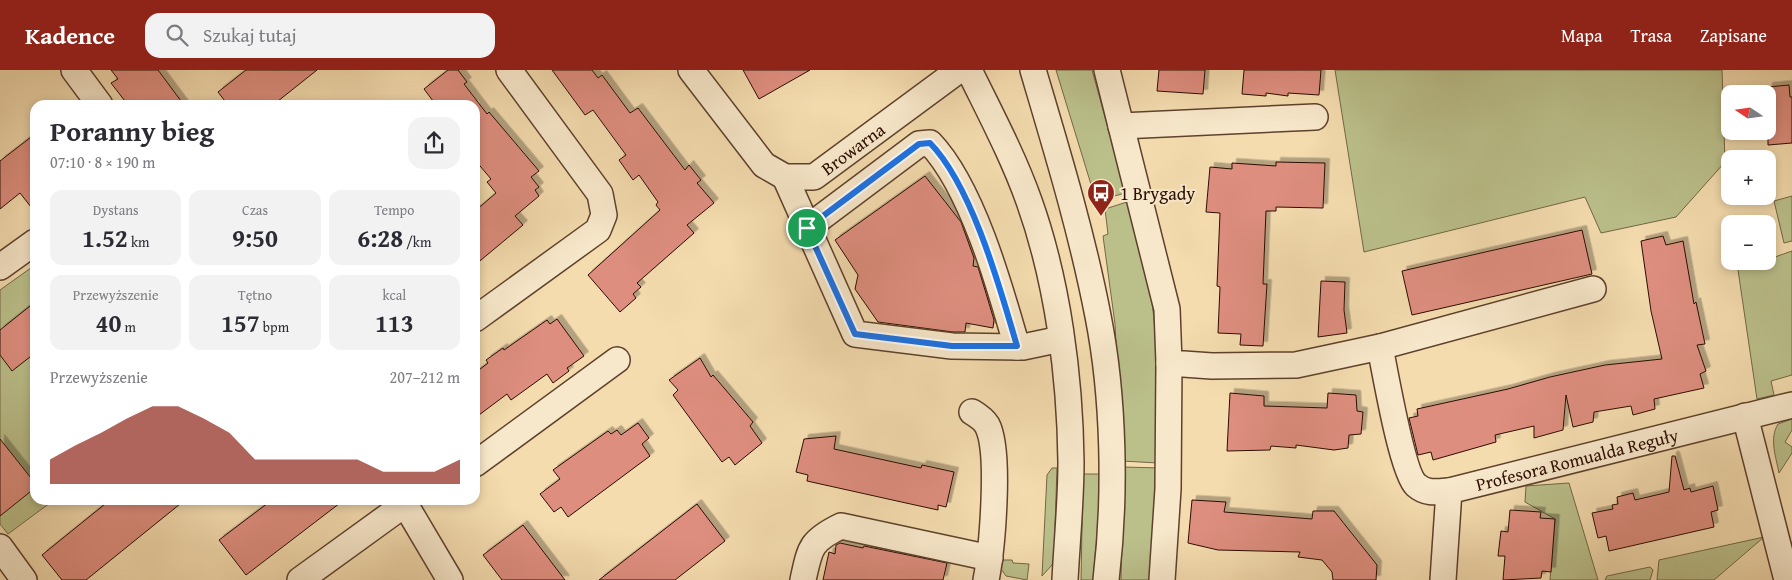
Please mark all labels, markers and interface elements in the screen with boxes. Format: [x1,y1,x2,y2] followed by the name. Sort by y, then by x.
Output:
[145,13,495,58] search box
[25,18,115,53] text: Kadence
[163,21,191,49] icon: search
[203,21,297,49] text: Szukaj tutaj
[1561,22,1602,49] text: Mapa
[1630,22,1672,49] text: Trasa
[1700,22,1767,49] text: Zapisane
[1721,85,1776,140] north arrow
[1721,85,1776,270] map controls
[50,110,214,151] text: Poranny bieg
[815,116,891,181] street label: Browarna
[408,117,460,169] button: share
[50,150,155,174] text: 07:10 · 8 × 190 m
[1721,150,1776,205] button: +
[1086,178,1116,217] bus stop icon: 1 Brygady
[1120,180,1195,207] place label: 1 Brygady
[93,200,139,220] text: Dystans
[242,200,268,220] text: Czas
[374,200,414,220] text: Tempo
[786,207,828,249] pin
[793,214,821,242] icon: arrive
[1721,215,1776,270] button: −
[82,220,128,256] text: 1.52
[232,220,278,256] text: 9:50
[357,220,403,256] text: 6:28
[128,232,149,252] text: km
[403,232,431,252] text: /km
[73,285,158,305] text: Przewyższenie
[238,285,272,305] text: Tętno
[382,285,406,305] text: kcal
[95,305,121,341] text: 40
[221,305,260,341] text: 157
[375,305,414,341] text: 113
[121,317,136,337] text: m
[260,317,289,337] text: bpm
[50,365,148,389] text: Przewyższenie
[390,365,460,389] text: 207–212 m
[1473,421,1681,497] street label: Profesora Romualda Reguły

